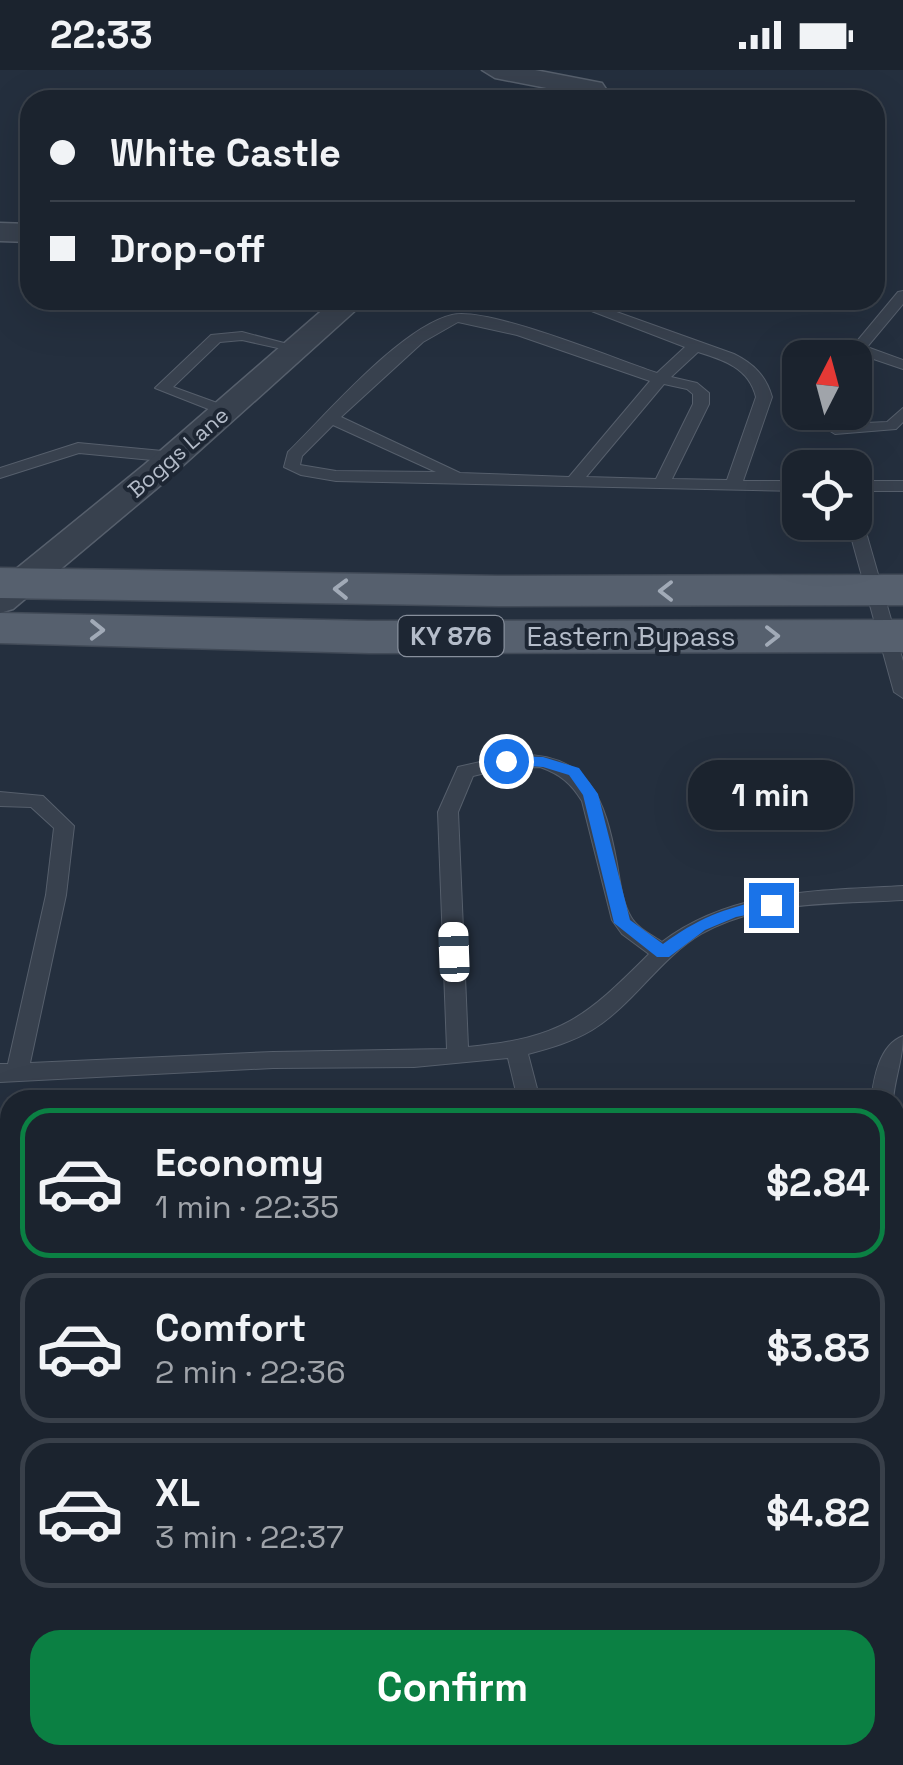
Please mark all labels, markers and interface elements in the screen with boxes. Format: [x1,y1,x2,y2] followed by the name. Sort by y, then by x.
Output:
[50,11,153,59] text: 22:33
[110,129,341,177] text: White Castle
[110,225,265,273] text: Drop-off
[782,340,872,430] north arrow
[782,340,872,540] map controls
[122,400,234,504] street label: Boggs Lane
[782,450,872,540] button: locate
[332,578,348,600] one-way arrow
[657,580,672,602] one-way arrow
[398,616,504,656] road number: KY 876
[526,618,736,654] street label: Eastern Bypass
[90,620,106,641] one-way arrow
[766,625,781,647] one-way arrow
[484,739,529,784] route start
[688,760,854,830] callout: 1 min
[731,775,810,815] text: 1 min
[749,883,794,928] route end
[438,921,470,983] car
[35,1138,125,1228] icon: car
[155,1139,324,1187] text: Economy
[766,1159,870,1207] text: $2.84
[155,1187,339,1227] text: 1 min · 22:35
[35,1303,125,1393] icon: car
[155,1304,306,1352] text: Comfort
[767,1324,870,1372] text: $3.83
[155,1352,346,1392] text: 2 min · 22:36
[35,1468,125,1558] icon: car
[155,1469,200,1517] text: XL
[766,1489,870,1537] text: $4.82
[155,1517,344,1557] text: 3 min · 22:37
[30,1630,875,1745] button: Confirm

